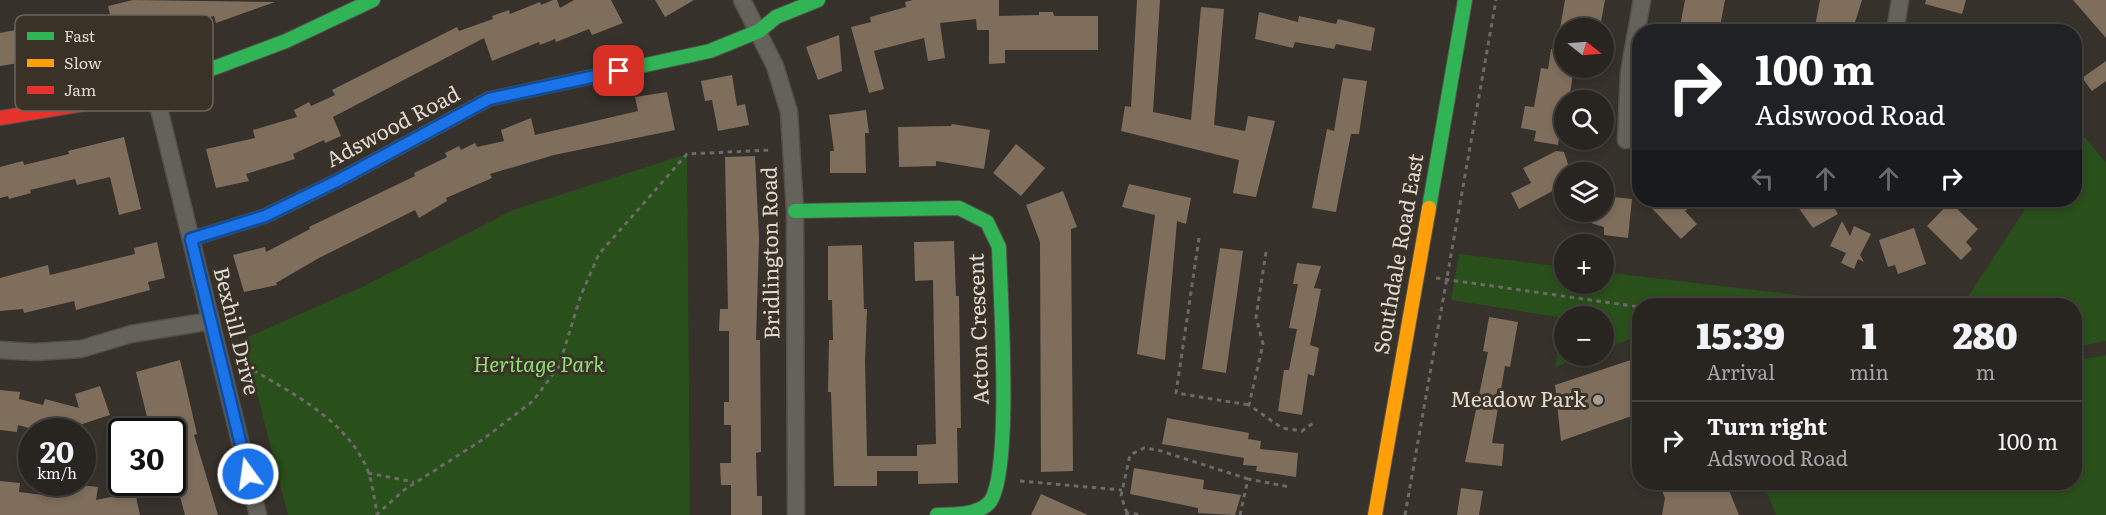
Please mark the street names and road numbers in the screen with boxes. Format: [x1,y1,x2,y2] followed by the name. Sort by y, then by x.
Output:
[319,76,465,173] street label: Adswood Road
[1364,150,1430,356] street label: Southdale Road East
[751,166,786,340] street label: Bridlington Road
[958,252,995,405] street label: Acton Crescent
[208,263,269,398] street label: Bexhill Drive

